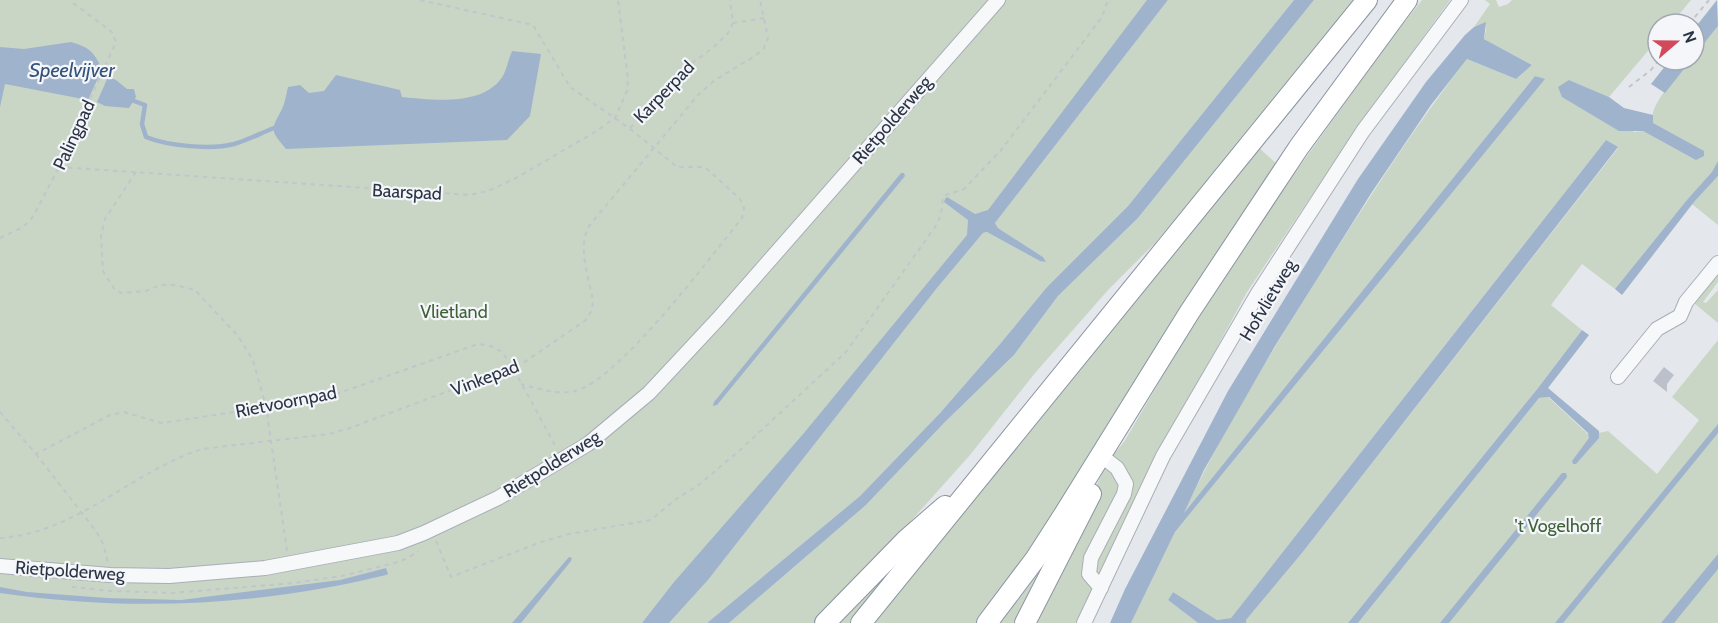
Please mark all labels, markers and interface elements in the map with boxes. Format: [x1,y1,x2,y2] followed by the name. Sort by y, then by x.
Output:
[1646,12,1706,72] north arrow
[1679,28,1700,46] text: N
[629,56,699,128] street label: Karperpad
[29,58,116,82] water label: Speelvijver
[848,71,937,169] street label: Rietpolderweg
[48,97,100,173] street label: Palingpad
[372,179,442,205] street label: Baarspad
[1235,254,1302,345] street label: Hofvlietweg
[420,301,488,323] park label: Vlietland
[448,355,522,401] street label: Vinkepad
[233,381,339,423] street label: Rietvoornpad
[500,425,605,502] street label: Rietpolderweg
[1515,515,1601,537] park label: 't Vogelhoff
[14,556,127,586] street label: Rietpolderweg

